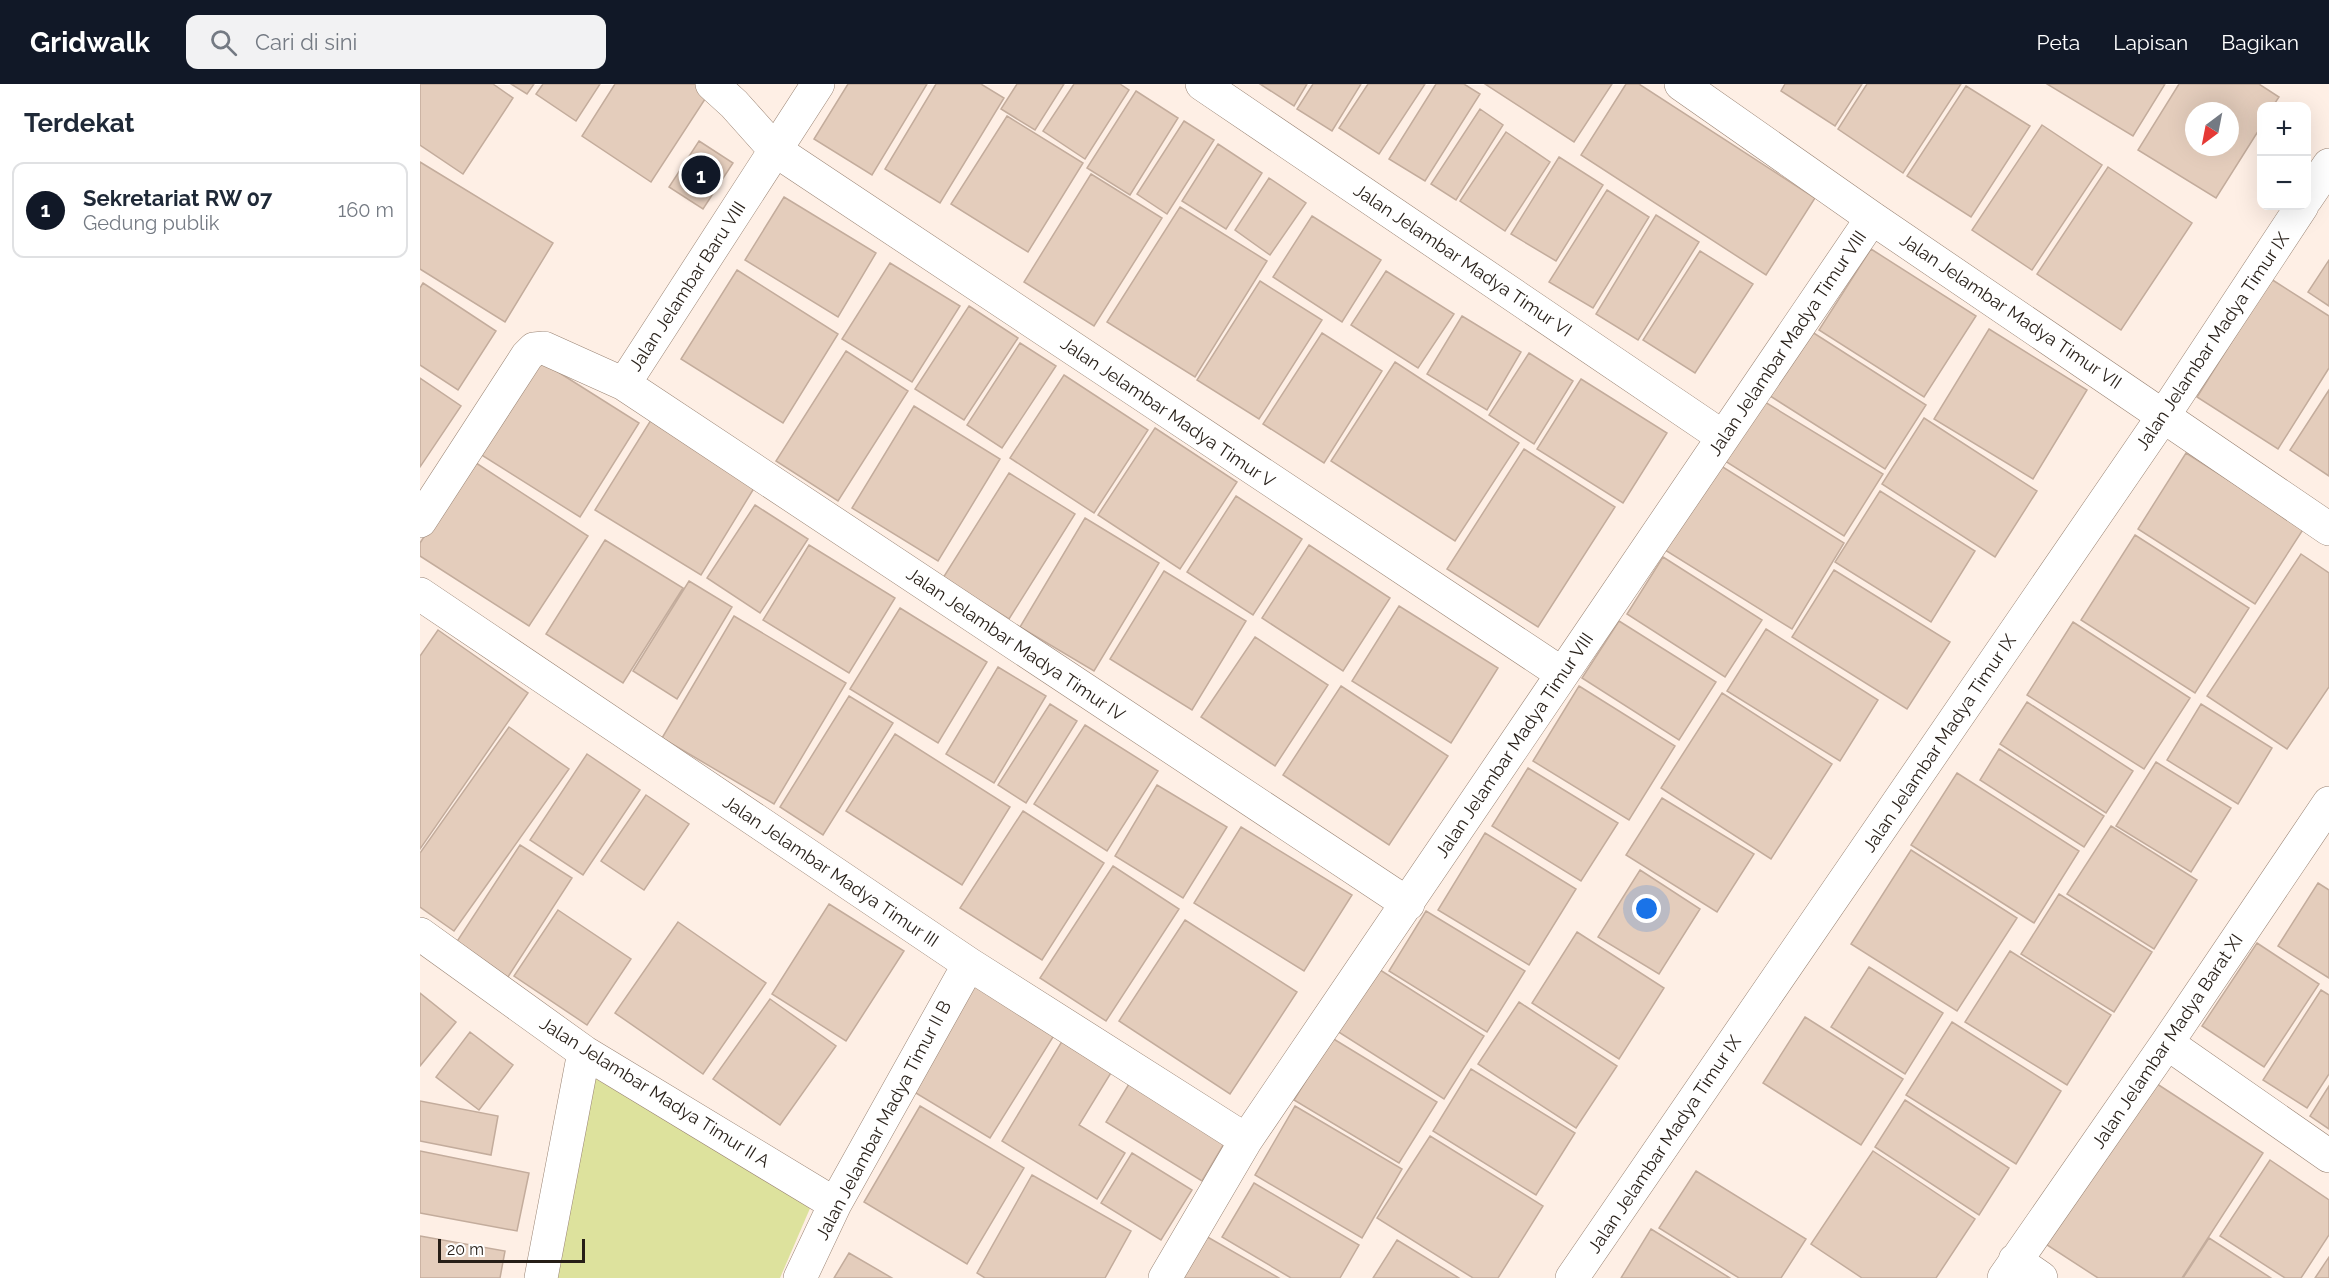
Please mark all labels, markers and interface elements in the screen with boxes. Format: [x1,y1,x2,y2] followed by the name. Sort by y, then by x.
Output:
[186,15,606,69] search box
[30,26,150,59] text: Gridwalk
[207,26,240,59] icon: search
[255,29,357,55] text: Cari di sini
[2037,30,2080,55] text: Peta
[2113,30,2188,55] text: Lapisan
[2221,30,2299,55] text: Bagikan
[2185,102,2239,156] north arrow
[2257,102,2311,210] map controls
[2257,102,2311,156] button: +
[24,108,135,138] text: Terdekat
[682,152,720,197] pin: 1
[2257,156,2311,210] button: −
[1350,179,1576,341] street label: Jalan Jelambar Madya Timur VI
[83,185,272,211] text: Sekretariat RW 07
[624,197,750,375] street label: Jalan Jelambar Baru VIII
[41,198,50,222] text: 1
[338,198,394,222] text: 160 m
[83,211,219,235] text: Gedung publik
[1704,226,1870,460] street label: Jalan Jelambar Madya Timur VIII
[2131,228,2293,454] street label: Jalan Jelambar Madya Timur IX
[1896,229,2126,393] street label: Jalan Jelambar Madya Timur VII
[1057,332,1279,492] street label: Jalan Jelambar Madya Timur V
[903,563,1129,725] street label: Jalan Jelambar Madya Timur IV
[1431,628,1597,862] street label: Jalan Jelambar Madya Timur VIII
[1858,630,2020,856] street label: Jalan Jelambar Madya Timur IX
[719,791,943,951] street label: Jalan Jelambar Madya Timur III
[1632,894,1661,923] your location
[2087,930,2247,1152] street label: Jalan Jelambar Madya Barat XI
[811,997,955,1243] street label: Jalan Jelambar Madya Timur II B
[536,1012,774,1172] street label: Jalan Jelambar Madya Timur II A
[1583,1031,1745,1257] street label: Jalan Jelambar Madya Timur IX
[438,1236,585,1264] scale bar
[447,1240,484,1259] text: 20 m

